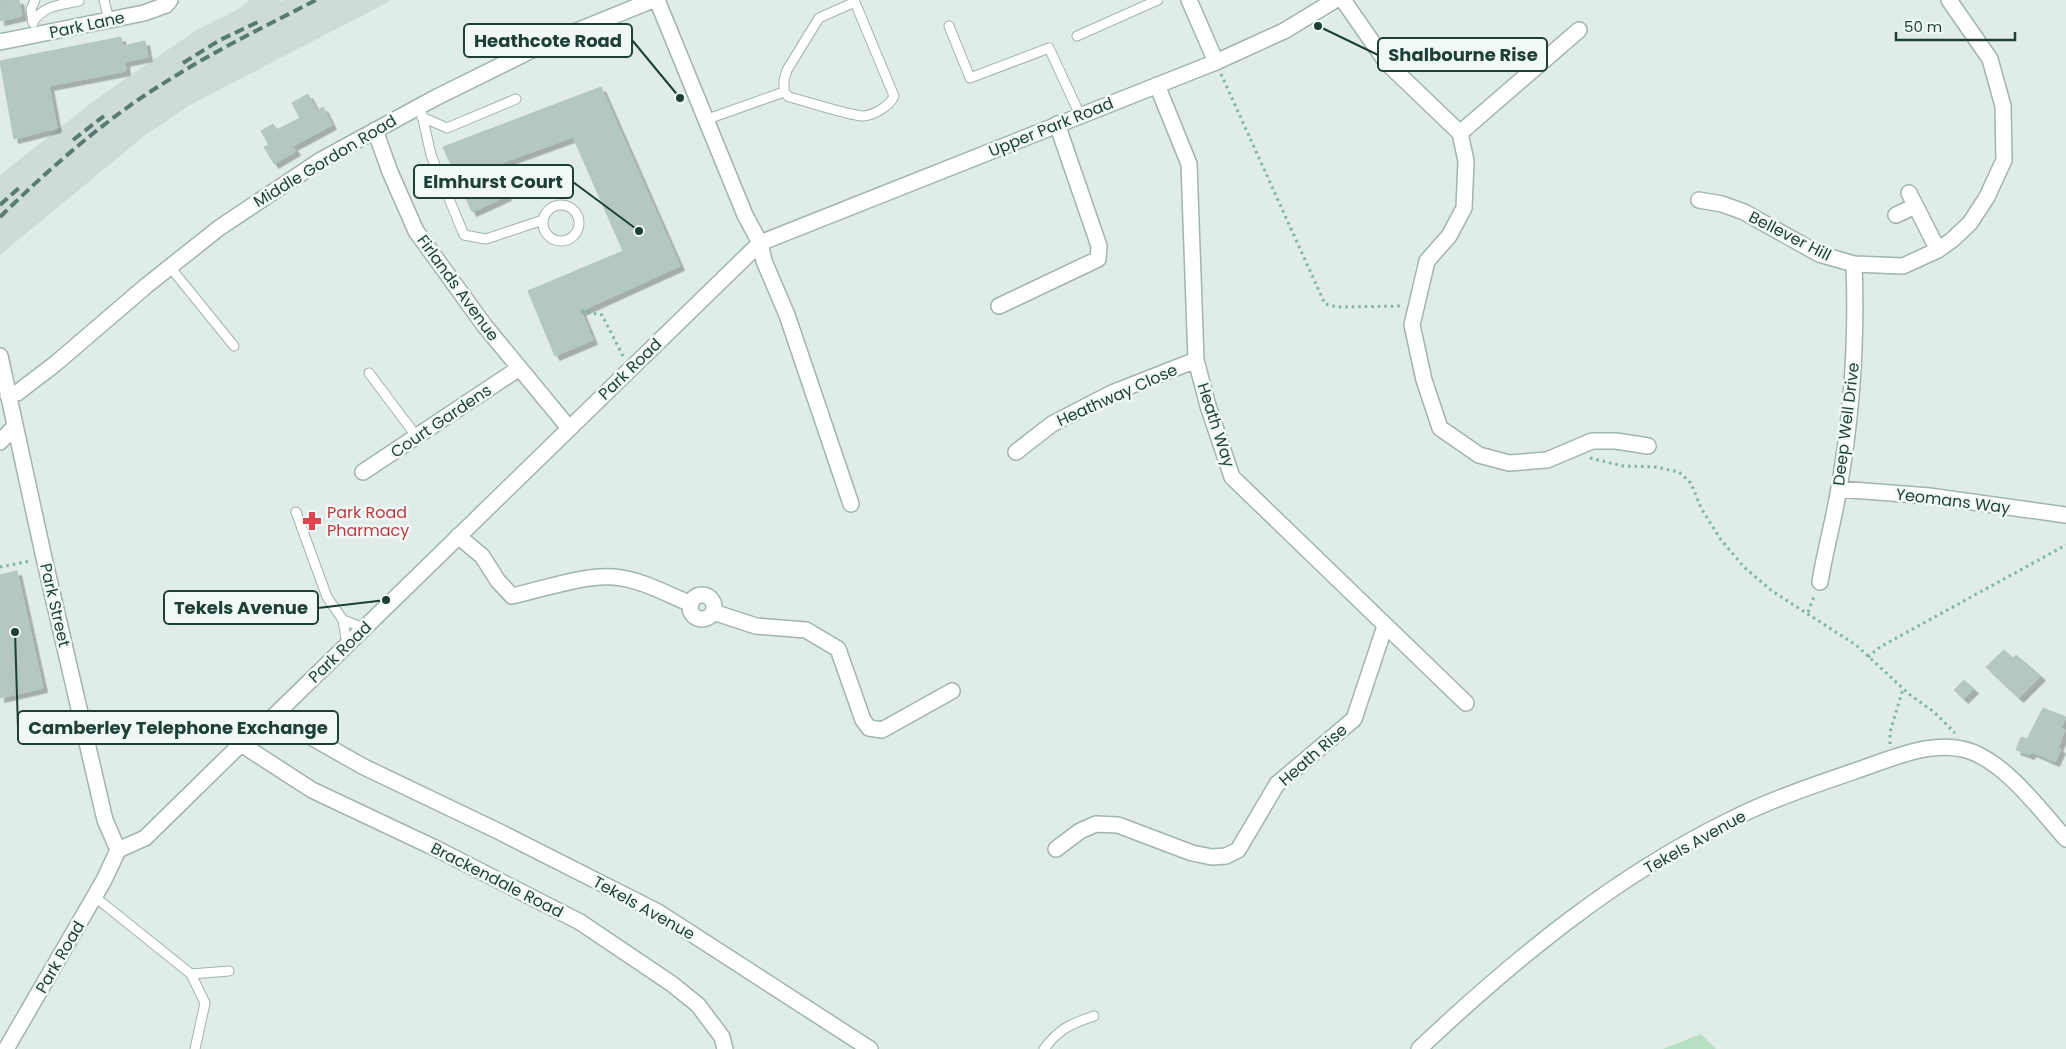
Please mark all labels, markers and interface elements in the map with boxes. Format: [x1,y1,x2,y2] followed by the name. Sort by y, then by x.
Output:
[47,6,127,44] street label: Park Lane
[1896,10,2015,42] scale bar
[1904,16,1942,37] text: 50 m
[464,24,632,57] callout: Heathcote Road
[474,28,622,53] text: Heathcote Road
[1378,38,1547,71] callout: Shalbourne Rise
[1388,42,1538,67] text: Shalbourne Rise
[985,91,1117,163] street label: Upper Park Road
[249,109,401,213] street label: Middle Gordon Road
[414,165,573,198] callout: Elmhurst Court
[423,169,563,194] text: Elmhurst Court
[1745,205,1835,267] street label: Bellever Hill
[412,230,505,346] street label: Firlands Avenue
[593,333,667,405] street label: Park Road
[1053,358,1181,432] street label: Heathway Close
[1827,361,1865,487] street label: Deep Well Drive
[386,379,496,463] street label: Court Gardens
[1192,380,1240,470] street label: Heath Way
[1894,483,2012,519] street label: Yeomans Way
[327,501,409,542] place label: Park Road Pharmacy
[301,510,323,532] pharmacy icon: Park Road Pharmacy
[34,561,76,649] street label: Park Street
[164,591,318,624] callout: Tekels Avenue
[174,595,308,620] text: Tekels Avenue
[303,616,377,688] street label: Park Road
[18,711,338,744] callout: Camberley Telephone Exchange
[28,715,328,740] text: Camberley Telephone Exchange
[1274,719,1352,791] street label: Heath Rise
[1640,804,1750,880] street label: Tekels Avenue
[427,837,567,923] street label: Brackendale Road
[589,870,699,946] street label: Tekels Avenue
[30,917,90,997] street label: Park Road

